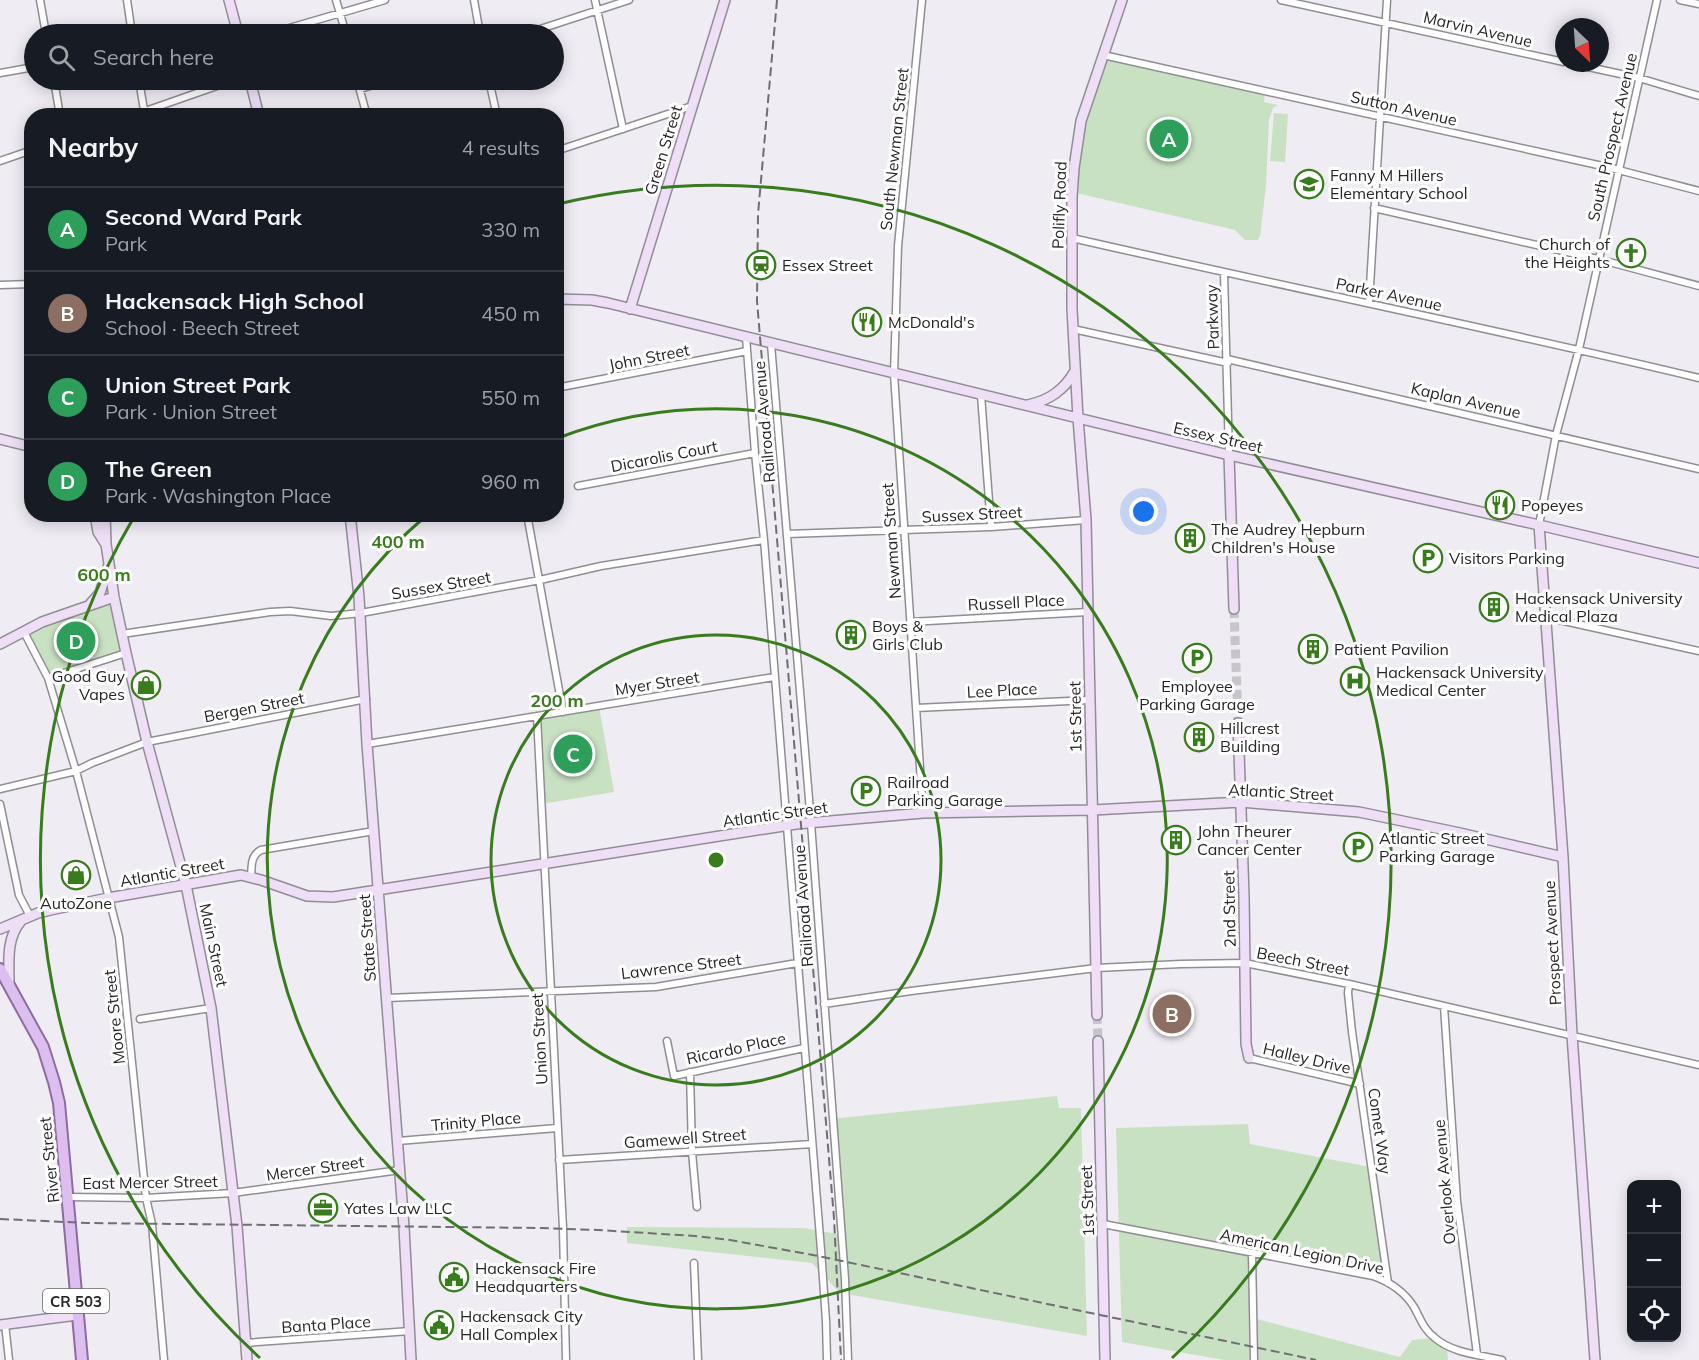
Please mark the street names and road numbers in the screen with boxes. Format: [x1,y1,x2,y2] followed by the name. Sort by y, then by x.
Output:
[1422,7,1534,51] street label: Marvin Avenue
[1583,51,1641,223] street label: South Prospect Avenue
[876,66,913,231] street label: South Newman Street
[1349,86,1459,130] street label: Sutton Avenue
[640,102,686,197] street label: Green Street
[1047,161,1071,249] street label: Polifly Road
[1334,273,1444,315] street label: Parker Avenue
[1201,284,1223,350] street label: Parkway
[607,339,691,375] street label: John Street
[749,360,779,484] street label: Railroad Avenue
[1409,378,1523,422] street label: Kaplan Avenue
[1172,417,1265,457] street label: Essex Street
[609,436,719,476] street label: Dicarolis Court
[877,482,905,600] street label: Newman Street
[921,501,1023,527] street label: Sussex Street
[390,566,493,604] street label: Sussex Street
[967,589,1065,615] street label: Russell Place
[613,666,701,700] street label: Myer Street
[966,678,1038,702] street label: Lee Place
[1064,681,1086,753] street label: 1st Street
[202,687,306,726] street label: Bergen Street
[1228,779,1335,805] street label: Atlantic Street
[721,797,829,831] street label: Atlantic Street
[789,844,817,968] street label: Railroad Avenue
[118,853,226,891] street label: Atlantic Street
[1218,870,1240,948] street label: 2nd Street
[1539,880,1565,1006] street label: Prospect Avenue
[354,893,380,982] street label: State Street
[195,901,233,989] street label: Main Street
[1255,942,1351,980] street label: Beech Street
[620,949,743,983] street label: Lawrence Street
[99,968,129,1065] street label: Moore Street
[527,992,551,1085] street label: Union Street
[684,1028,788,1068] street label: Ricardo Place
[1261,1038,1353,1078] street label: Halley Drive
[1364,1087,1396,1176] street label: Comet Way
[430,1107,522,1135] street label: Trinity Place
[35,1116,63,1204] street label: River Street
[1429,1119,1459,1245] street label: Overlook Avenue
[623,1124,747,1152] street label: Gamewell Street
[265,1151,366,1185] street label: Mercer Street
[1076,1165,1098,1237] street label: 1st Street
[82,1171,218,1193] street label: East Mercer Street
[1218,1224,1386,1278] street label: American Legion Drive
[43,1289,109,1313] road number: CR 503
[281,1311,371,1337] street label: Banta Place

